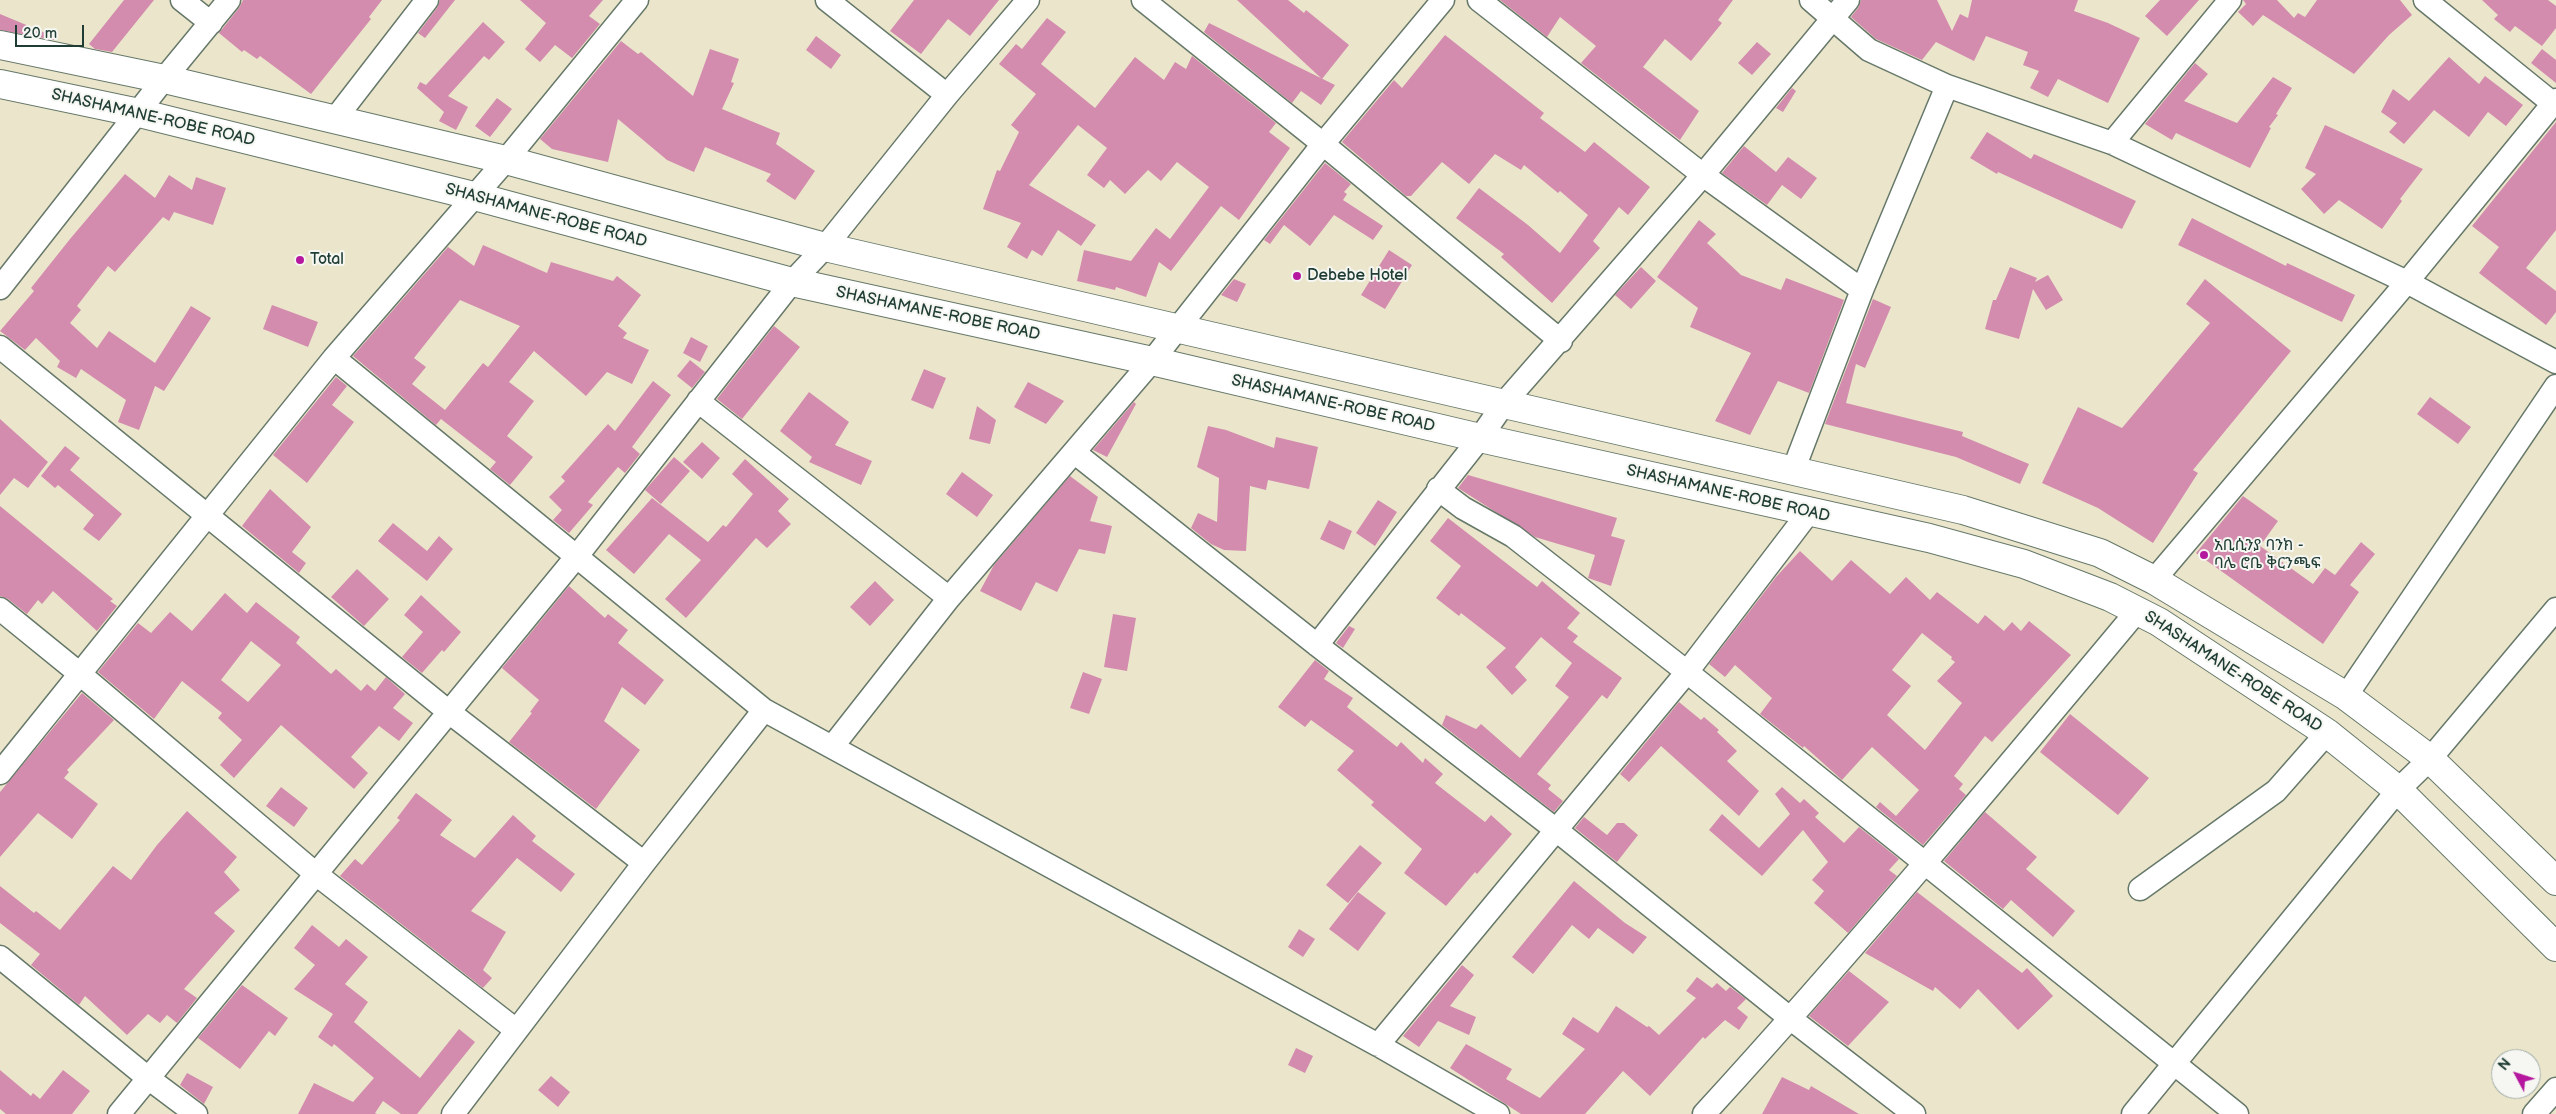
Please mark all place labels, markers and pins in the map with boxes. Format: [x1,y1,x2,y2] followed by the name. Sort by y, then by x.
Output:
[310,250,344,270] place label: Total
[294,254,306,266] marker: Total
[1307,266,1407,286] place label: Debebe Hotel
[1291,270,1303,282] marker: Debebe Hotel
[2214,536,2320,574] place label: አቢሲንያ ባንክ - ባሌ ሮቤ ቅርንጫፍ
[2198,549,2210,561] marker: አቢሲንያ ባንክ - ባሌ ሮቤ ቅርንጫፍ

